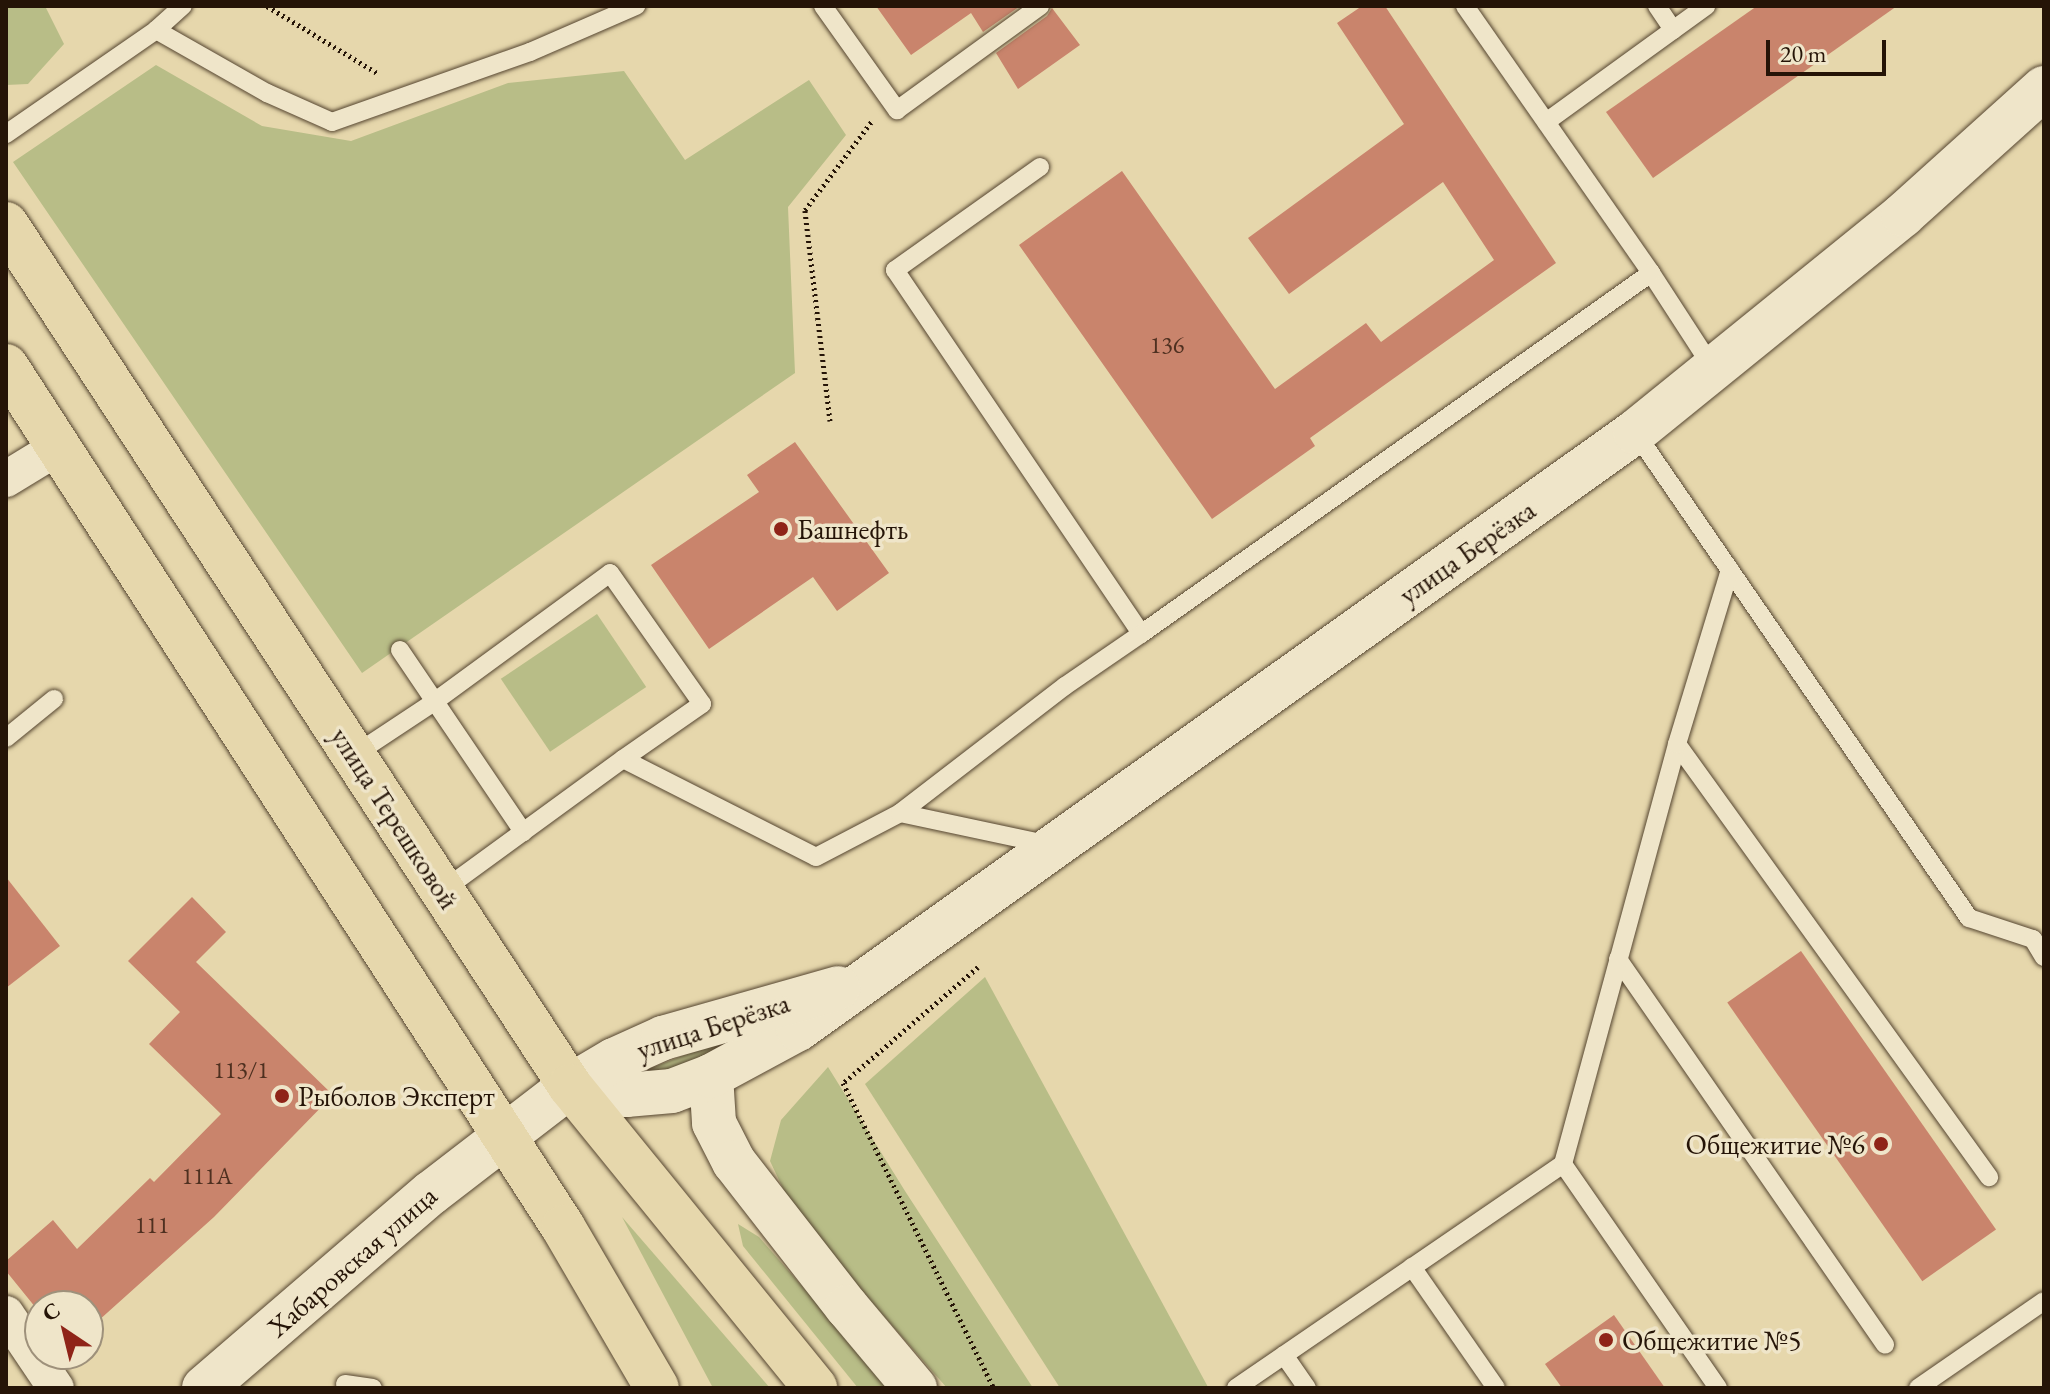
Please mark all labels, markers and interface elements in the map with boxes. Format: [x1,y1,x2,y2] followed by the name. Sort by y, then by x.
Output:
[1770,24,1890,74] scale bar
[1780,38,1827,69] text: 20 m
[1150,331,1184,359] house number: 136
[1392,493,1542,611] street label: улица Берёзка
[797,512,908,546] place label: Башнефть
[772,520,790,538] marker: Башнефть
[324,721,466,915] street label: улица Терешковой
[632,986,794,1066] street label: улица Берёзка
[213,1056,269,1084] house number: 113/1
[298,1079,495,1113] place label: Рыболов Эксперт
[273,1087,291,1105] marker: Рыболов Эксперт
[1686,1127,1865,1161] place label: Общежитие №6
[1872,1135,1890,1153] marker: Общежитие №6
[181,1162,233,1190] house number: 111А
[260,1178,444,1344] street label: Хабаровская улица
[135,1211,169,1239] house number: 111
[24,1290,104,1370] north arrow
[36,1295,66,1328] text: С
[1622,1323,1801,1357] place label: Общежитие №5
[1597,1331,1615,1349] marker: Общежитие №5

